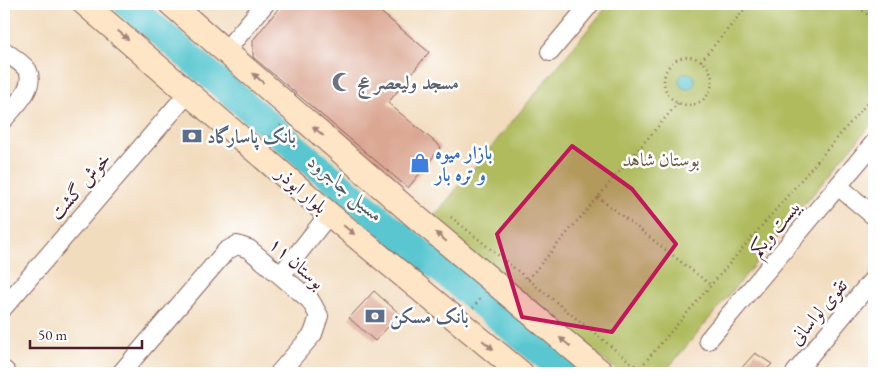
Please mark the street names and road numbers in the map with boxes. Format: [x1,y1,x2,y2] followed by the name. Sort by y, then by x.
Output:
[44,147,116,225] street label: خوش گشت
[269,159,333,219] street label: بلوار ابوذر
[744,194,810,265] street label: بیست ویکم
[264,231,330,295] street label: بوستان ۱۱
[783,274,853,350] street label: تقوی لواسانی

